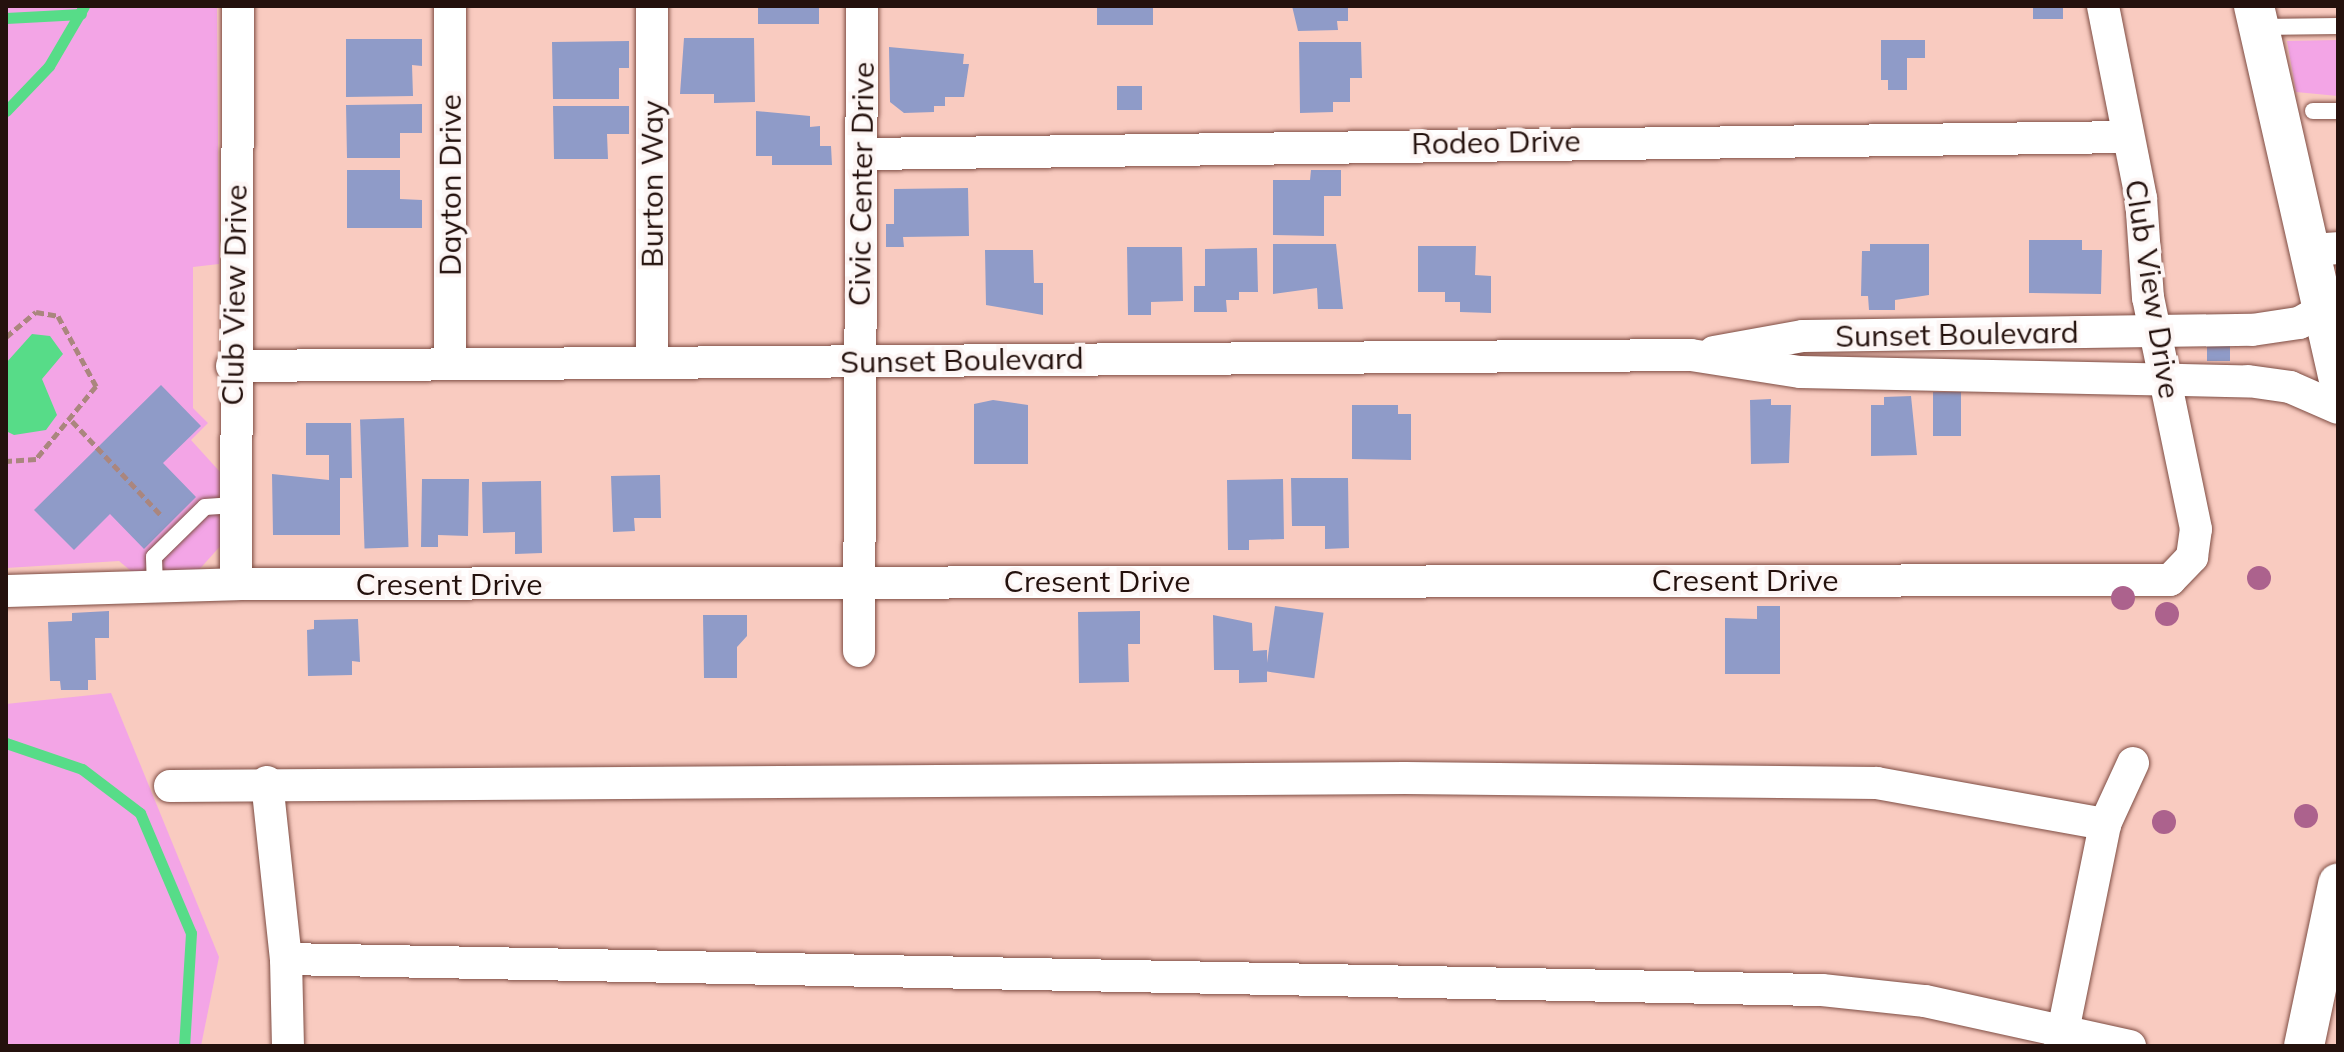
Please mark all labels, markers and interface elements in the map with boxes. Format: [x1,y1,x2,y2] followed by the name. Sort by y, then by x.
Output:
[841,61,881,307] street label: Civic Center Drive
[432,94,468,276] street label: Dayton Drive
[634,100,670,268] street label: Burton Way
[1411,123,1581,161] street label: Rodeo Drive
[2118,177,2188,401] street label: Club View Drive
[214,184,254,406] street label: Club View Drive
[1835,314,2079,354] street label: Sunset Boulevard
[840,340,1084,380] street label: Sunset Boulevard
[1651,562,1839,598] street label: Cresent Drive
[1003,563,1191,599] street label: Cresent Drive
[355,566,543,602] street label: Cresent Drive

